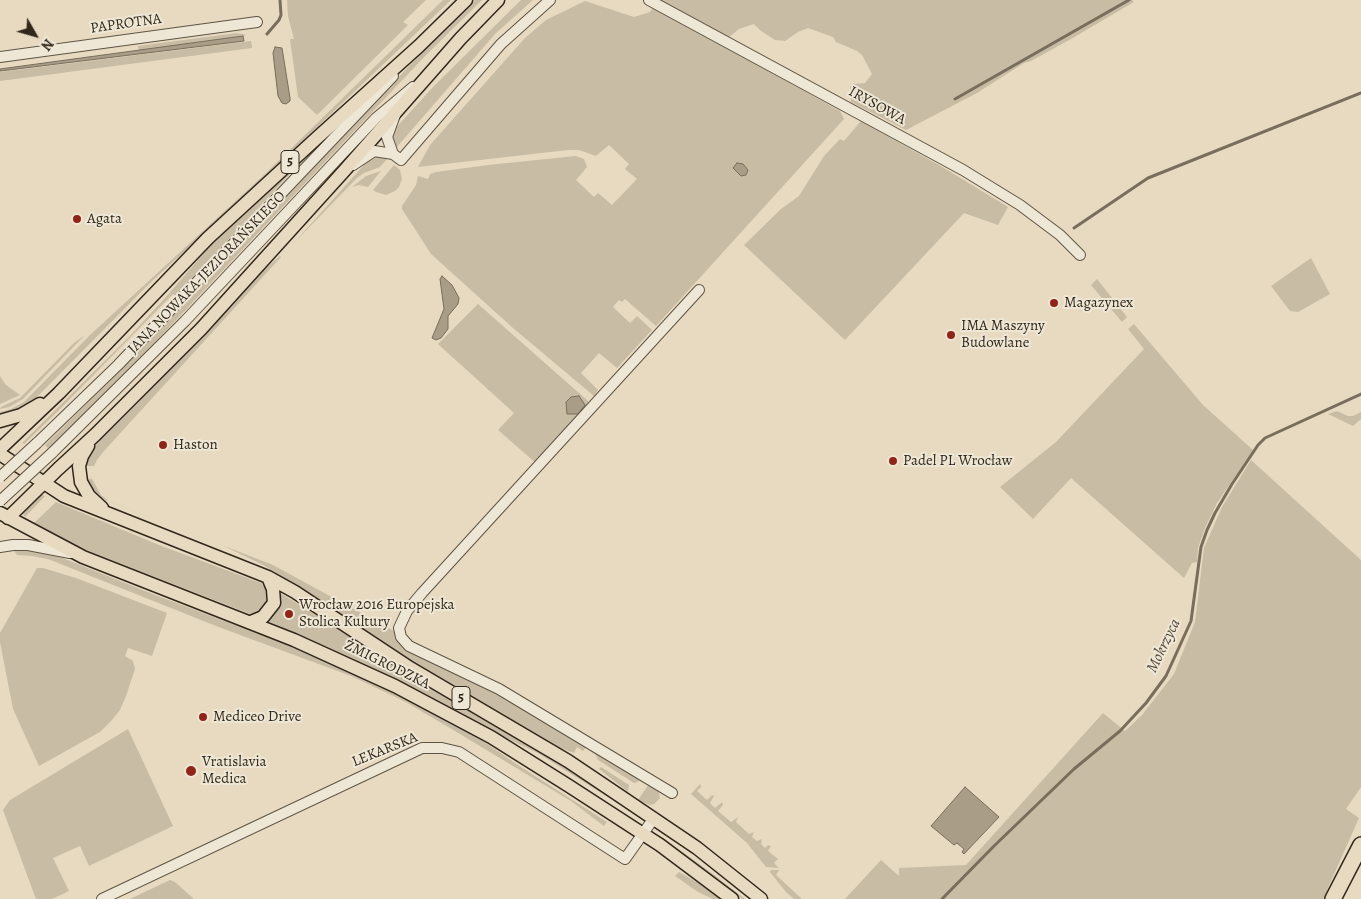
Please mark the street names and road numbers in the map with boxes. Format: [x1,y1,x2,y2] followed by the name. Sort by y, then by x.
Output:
[89,10,163,38] street label: PAPROTNA
[845,83,909,129] street label: IRYSOWA
[281,150,299,173] road number: 5
[124,188,290,358] street label: JANA NOWAKA-JEZIORAŃSKIEGO
[341,637,433,693] street label: ŻMIGRODZKA
[452,686,470,710] road number: 5
[350,729,420,771] street label: LEKARSKA

